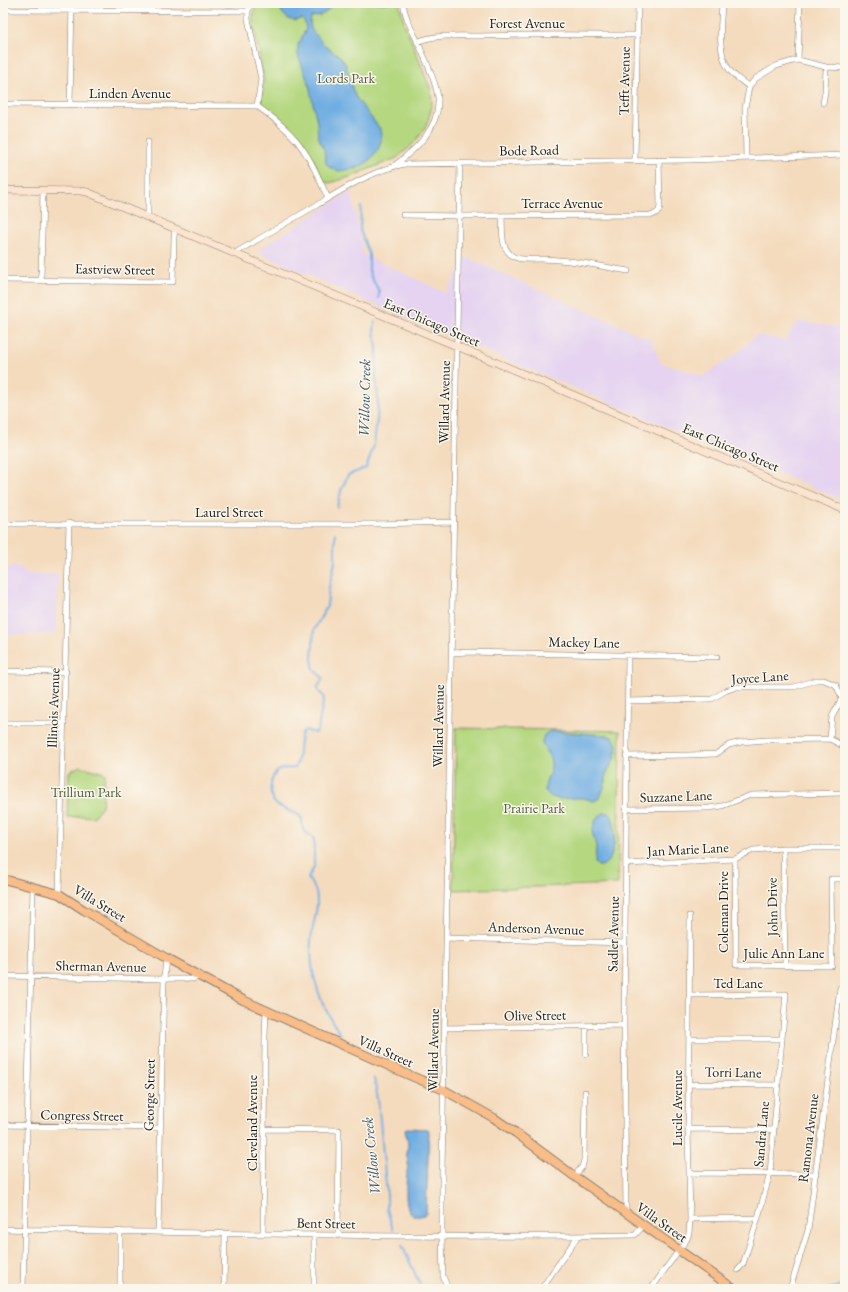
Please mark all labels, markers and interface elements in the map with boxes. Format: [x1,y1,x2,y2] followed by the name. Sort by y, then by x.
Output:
[489,14,565,32] street label: Forest Avenue
[614,46,634,116] street label: Tefft Avenue
[317,69,375,87] park label: Lords Park
[89,84,171,102] street label: Linden Avenue
[499,140,560,160] street label: Bode Road
[521,194,604,212] street label: Terrace Avenue
[75,259,156,279] street label: Eastview Street
[381,294,484,351] street label: East Chicago Street
[354,359,374,437] water label: Willow Creek
[434,360,454,444] street label: Willard Avenue
[680,419,783,476] street label: East Chicago Street
[195,503,264,521] street label: Laurel Street
[548,632,620,652] street label: Mackey Lane
[730,666,790,688] street label: Joyce Lane
[43,667,63,748] street label: Illinois Avenue
[428,684,448,768] street label: Willard Avenue
[50,783,122,801] park label: Trillium Park
[640,786,713,806] street label: Suzzane Lane
[503,799,565,817] park label: Prairie Park
[646,838,730,860] street label: Jan Marie Lane
[714,870,732,953] street label: Coleman Drive
[762,877,782,938] street label: John Drive
[70,880,130,926] street label: Villa Street
[603,895,623,972] street label: Sadler Avenue
[487,917,585,939] street label: Anderson Avenue
[742,944,825,962] street label: Julie Ann Lane
[55,956,147,976] street label: Sherman Avenue
[713,974,763,992] street label: Ted Lane
[504,1005,567,1025] street label: Olive Street
[423,1008,443,1092] street label: Willard Avenue
[356,1031,417,1071] street label: Villa Street
[139,1058,159,1131] street label: George Street
[704,1063,762,1082] street label: Torri Lane
[668,1069,686,1146] street label: Lucile Avenue
[243,1074,261,1171] street label: Cleveland Avenue
[794,1092,822,1183] street label: Ramona Avenue
[749,1100,773,1168] street label: Sandra Lane
[40,1105,124,1125] street label: Congress Street
[357,1116,385,1196] water label: Willow Creek
[633,1198,692,1246] street label: Villa Street
[296,1213,356,1233] street label: Bent Street

